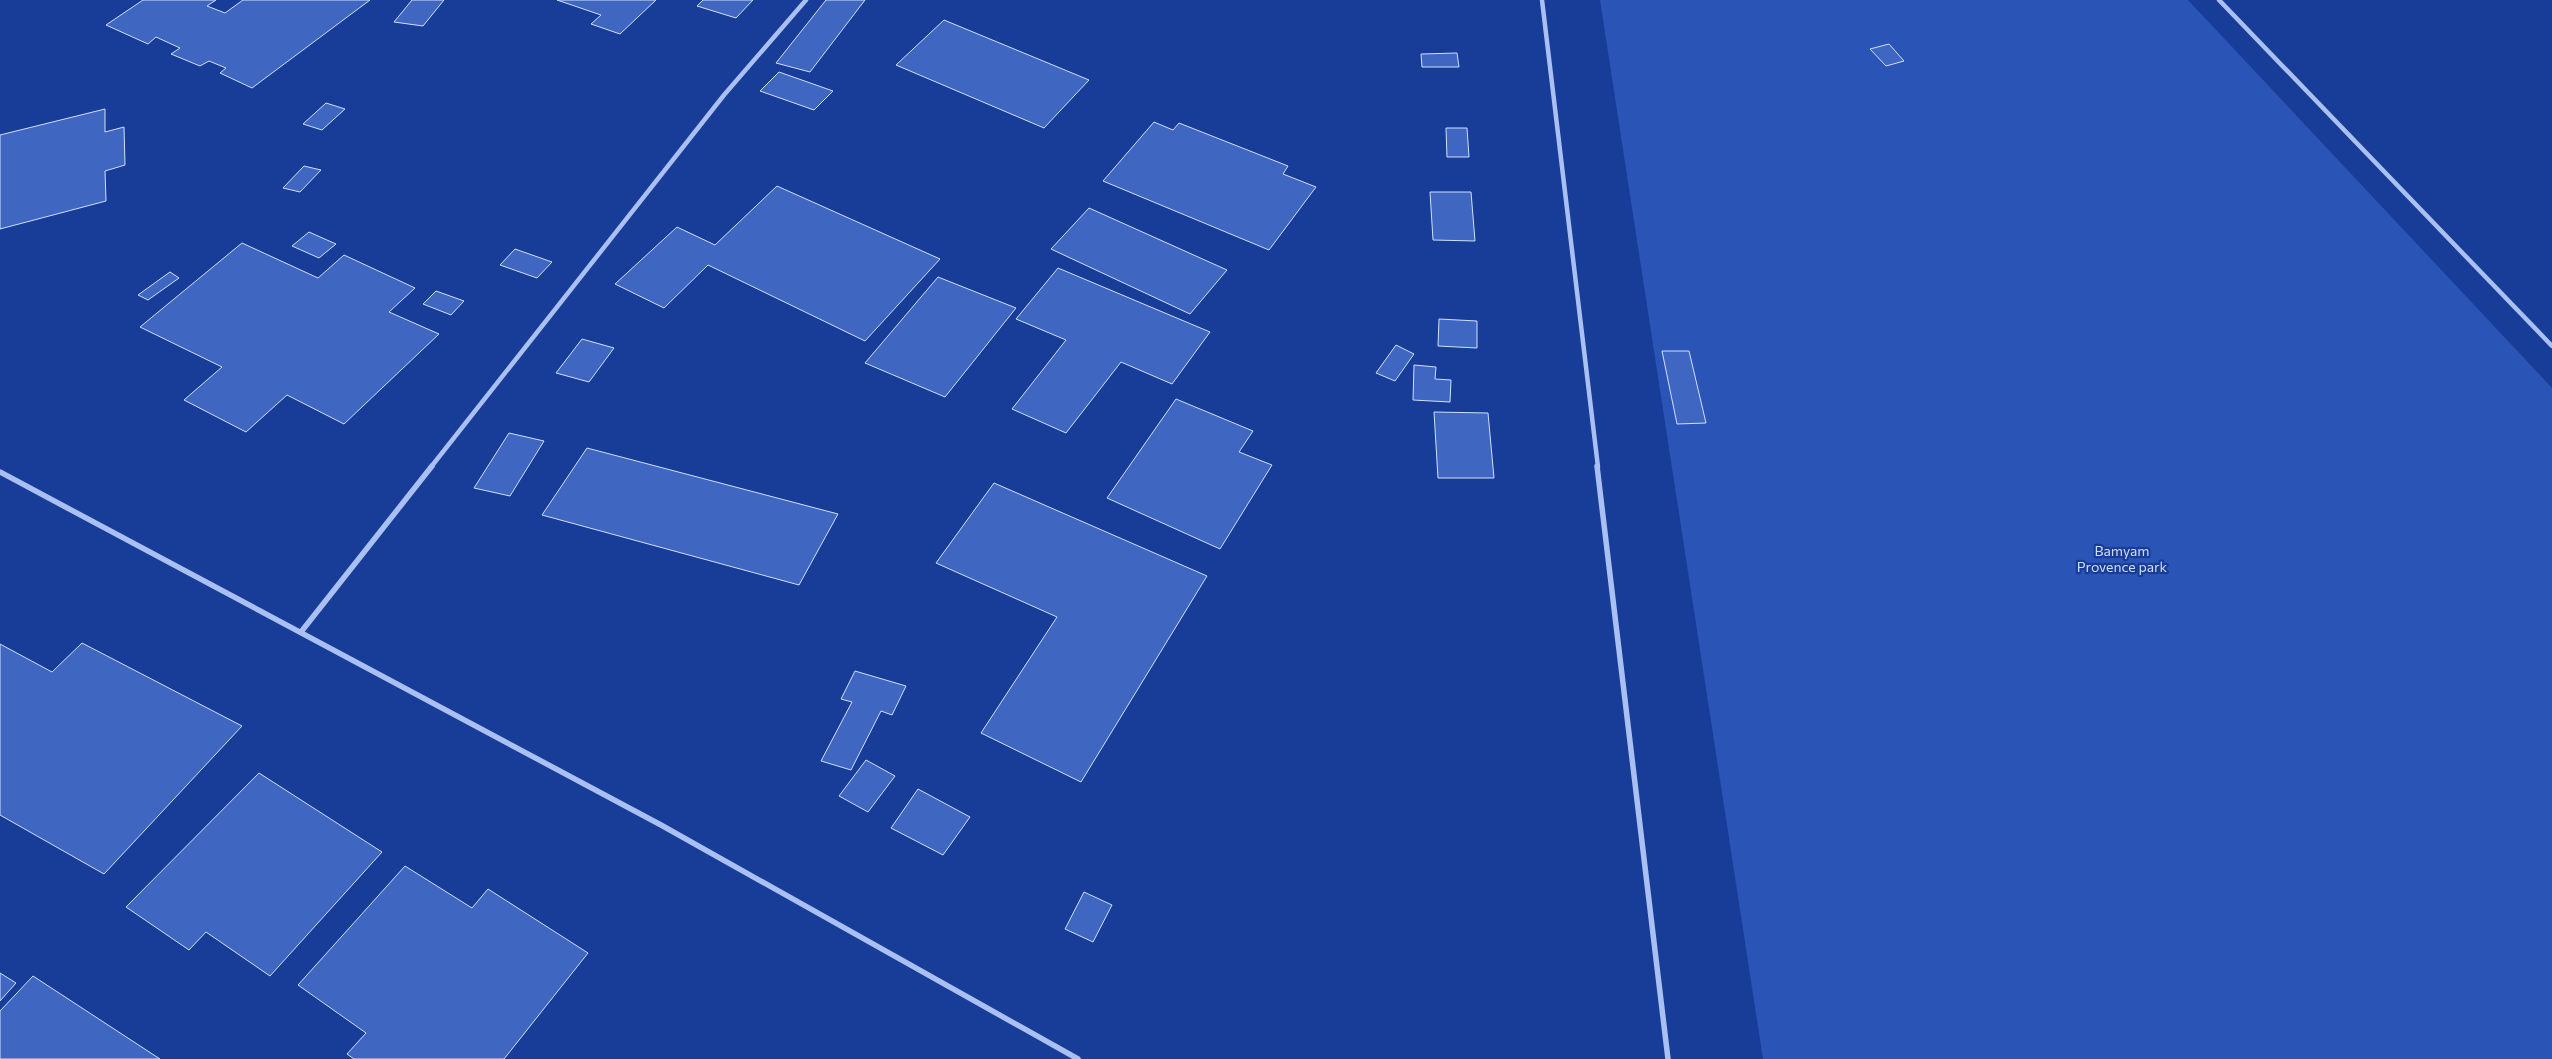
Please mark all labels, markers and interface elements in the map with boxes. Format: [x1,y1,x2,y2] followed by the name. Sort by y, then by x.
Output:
[2077,542,2168,575] park label: Bamyam Provence park

